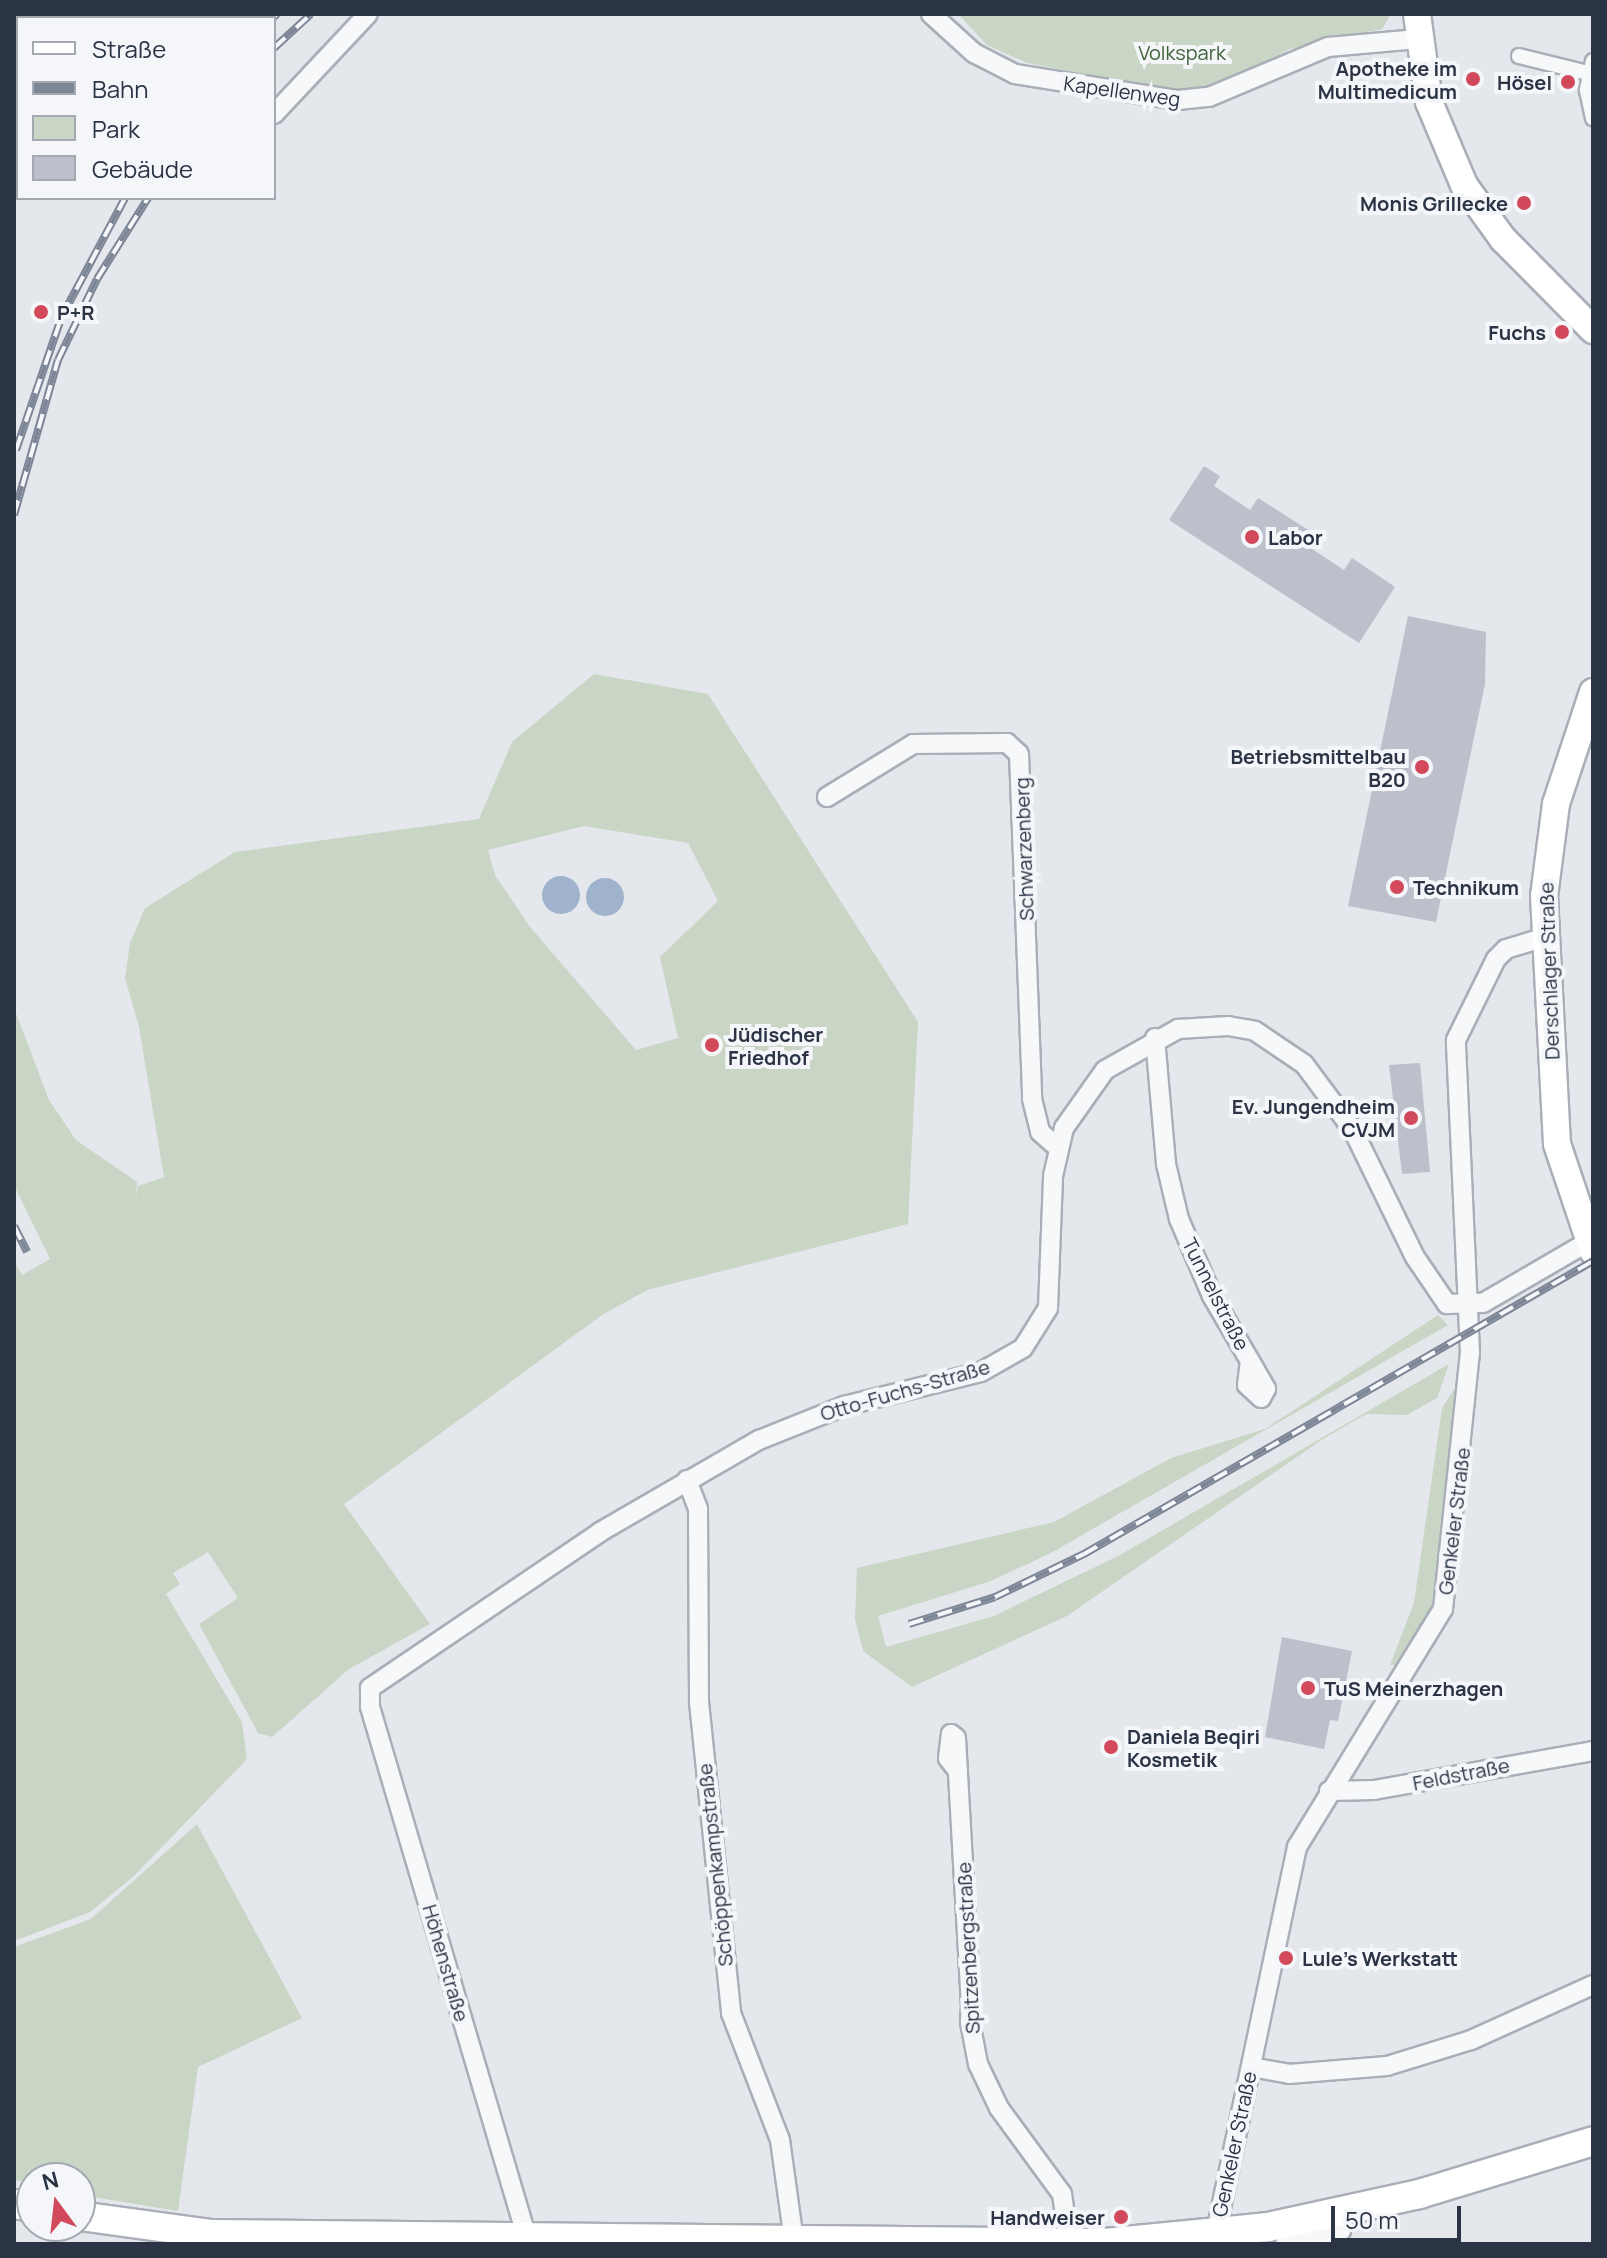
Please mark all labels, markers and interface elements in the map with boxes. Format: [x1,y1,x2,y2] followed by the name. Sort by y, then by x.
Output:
[16,16,276,200] legend
[92,32,166,65] text: Straße
[1138,40,1226,64] park label: Volkspark
[1318,56,1457,103] place label: Apotheke im Multimedicum
[1464,70,1482,88] marker: Apotheke im Multimedicum
[1497,70,1552,94] place label: Hösel
[1062,71,1182,111] street label: Kapellenweg
[92,72,149,105] text: Bahn
[1559,73,1577,91] marker: Hösel
[92,112,140,145] text: Park
[92,152,193,185] text: Gebäude
[1360,191,1508,215] place label: Monis Grillecke
[1515,194,1533,212] marker: Monis Grillecke
[57,300,94,324] place label: P+R
[32,303,50,321] marker: P+R
[1488,320,1546,344] place label: Fuchs
[1553,323,1571,341] marker: Fuchs
[1268,525,1323,549] place label: Labor
[1243,528,1261,546] marker: Labor
[1230,744,1406,791] place label: Betriebsmittelbau B20
[1413,758,1431,776] marker: Betriebsmittelbau B20
[1010,777,1038,921] street label: Schwarzenberg
[1413,875,1519,899] place label: Technikum
[1388,878,1406,896] marker: Technikum
[1534,882,1564,1060] street label: Derschlager Straße
[728,1022,823,1069] place label: Jüdischer Friedhof
[703,1036,721,1054] marker: Jüdischer Friedhof
[1232,1094,1395,1141] place label: Ev. Jungendheim CVJM
[1402,1109,1420,1127] marker: Ev. Jungendheim CVJM
[1177,1234,1255,1354] street label: Tunnelstraße
[817,1354,993,1426] street label: Otto-Fuchs-Straße
[1433,1446,1475,1596] street label: Genkeler Straße
[1324,1676,1503,1700] place label: TuS Meinerzhagen
[1299,1679,1317,1697] marker: TuS Meinerzhagen
[1127,1724,1260,1771] place label: Daniela Beqiri Kosmetik
[1102,1738,1120,1756] marker: Daniela Beqiri Kosmetik
[1411,1753,1511,1795] street label: Feldstraße
[692,1762,738,1968] street label: Schöppenkampstraße
[952,1861,984,2035] street label: Spitzenbergstraße
[418,1902,474,2024] street label: Höhenstraße
[1302,1946,1457,1970] place label: Lule's Werkstatt
[1277,1949,1295,1967] marker: Lule's Werkstatt
[1207,2069,1261,2219] street label: Genkeler Straße
[16,2162,96,2242] north arrow
[39,2164,62,2197] text: N
[1335,2190,1465,2240] scale bar
[1345,2203,1399,2236] text: 50 m
[990,2205,1105,2229] place label: Handweiser
[1112,2208,1130,2226] marker: Handweiser

